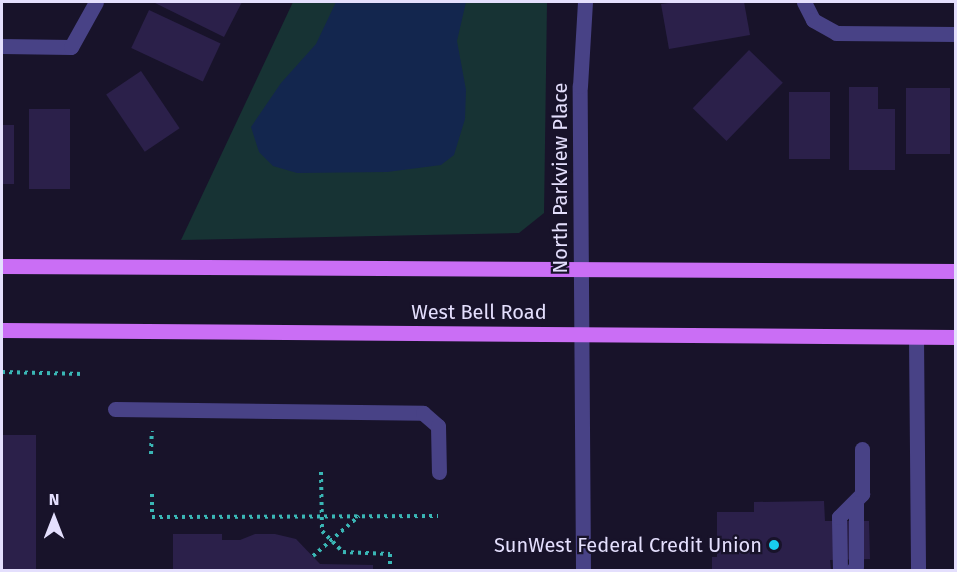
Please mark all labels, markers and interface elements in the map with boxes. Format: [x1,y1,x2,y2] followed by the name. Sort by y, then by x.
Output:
[548,83,572,273] street label: North Parkview Place
[411,300,547,324] street label: West Bell Road
[24,488,84,548] north arrow
[49,490,59,509] text: N
[494,533,762,557] place label: SunWest Federal Credit Union
[767,538,781,552] marker: SunWest Federal Credit Union

